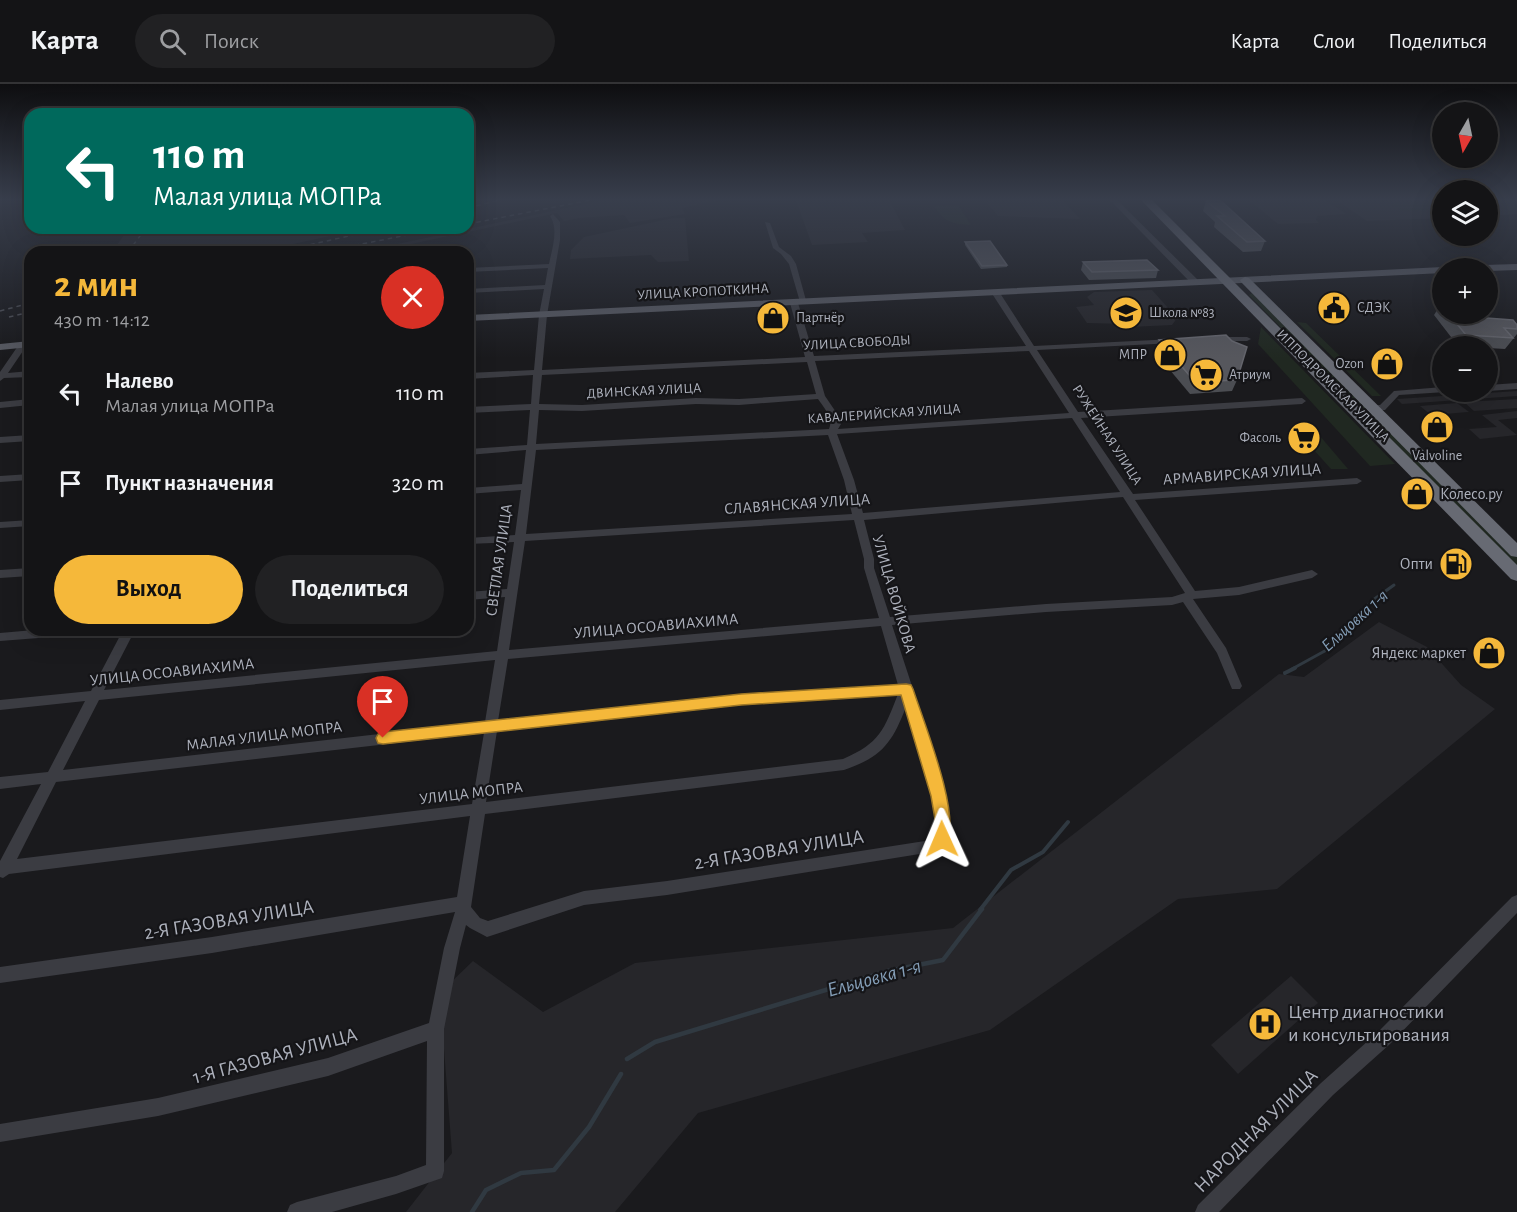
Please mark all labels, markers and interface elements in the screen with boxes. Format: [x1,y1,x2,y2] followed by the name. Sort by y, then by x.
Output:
[135,14,555,68] search box
[156,25,189,58] icon: search
[30,27,99,55] text: Карта
[204,30,259,52] text: Поиск
[1230,31,1280,52] text: Карта
[1313,31,1355,52] text: Слои
[1388,31,1487,52] text: Поделиться
[1432,102,1498,168] north arrow
[1432,102,1498,402] map controls
[54,132,132,210] icon: left
[153,134,245,176] text: 110 m
[1432,180,1498,246] button: layers
[153,183,382,210] text: Малая улица МОПРа
[1432,258,1498,324] button: +
[381,266,444,329] button: close
[54,267,138,303] text: 2 мин
[637,282,769,302] street label: УЛИЦА КРОПОТКИНА
[1316,290,1352,326] public building icon: СДЭК
[1108,295,1144,331] school or university icon: Школа №83
[755,300,791,336] shop icon: Партнёр
[1357,301,1390,315] place label: СДЭК
[1149,306,1215,320] place label: Школа №83
[54,310,150,330] text: 430 m · 14:12
[796,311,844,325] place label: Партнёр
[1274,327,1392,445] street label: ИППОДРОМСКАЯ УЛИЦА
[803,333,911,353] street label: УЛИЦА СВОБОДЫ
[1432,336,1498,402] button: −
[1152,337,1188,373] shop icon: МПР
[1369,346,1405,382] shop icon: Ozon
[1119,348,1147,362] place label: МПР
[1188,357,1224,393] supermarket icon: Атриум
[1336,357,1364,371] place label: Ozon
[1229,368,1271,382] place label: Атриум
[105,370,174,392] text: Налево
[54,377,87,410] icon: left
[586,381,702,401] street label: ДВИНСКАЯ УЛИЦА
[396,382,444,404] text: 110 m
[1070,382,1145,487] street label: РУЖЕЙНАЯ УЛИЦА
[105,396,275,416] text: Малая улица МОПРа
[807,401,961,426] street label: КАВАЛЕРИЙСКАЯ УЛИЦА
[1419,409,1455,445] shop icon: Valvoline
[1286,420,1322,456] supermarket icon: Фасоль
[1240,431,1281,445] place label: Фасоль
[1412,449,1462,463] place label: Valvoline
[1162,460,1322,488] street label: АРМАВИРСКАЯ УЛИЦА
[54,467,87,500] icon: arrive
[105,472,274,494] text: Пункт назначения
[392,472,444,494] text: 320 m
[1399,476,1435,512] shop icon: Колесо.ру
[1440,486,1503,503] place label: Колесо.ру
[723,491,871,517] street label: СЛАВЯНСКАЯ УЛИЦА
[483,502,515,617] street label: СВЕТЛАЯ УЛИЦА
[870,533,920,655] street label: УЛИЦА ВОЙКОВА
[1438,546,1474,582] fuel station icon: Опти
[54,555,243,624] button: Выход
[255,555,444,624] button: Поделиться
[1400,556,1433,572] place label: Опти
[1318,587,1392,655] water label: Ельцовка 1-я
[573,611,740,641] street label: УЛИЦА ОСОАВИАХИМА
[1471,635,1507,671] shop icon: Яндекс маркет
[1372,645,1466,661] place label: Яндекс маркет
[89,655,256,689] street label: УЛИЦА ОСОАВИАХИМА
[357,676,408,738] pin
[366,685,399,718] icon: arrive
[185,718,344,754] street label: МАЛАЯ УЛИЦА МОПРА
[418,779,524,807] street label: УЛИЦА МОПРА
[910,807,974,871] position arrow
[693,827,865,873] street label: 2-Я ГАЗОВАЯ УЛИЦА
[143,897,315,943] street label: 2-Я ГАЗОВАЯ УЛИЦА
[825,955,923,1001] water label: Ельцовка 1-я
[1288,1002,1450,1045] place label: Центр диагностики и консультирования
[1247,1006,1283,1042] hospital icon: Центр диагностики и консультирования
[191,1024,360,1088] street label: 1-Я ГАЗОВАЯ УЛИЦА
[1190,1065,1322,1197] street label: НАРОДНАЯ УЛИЦА

